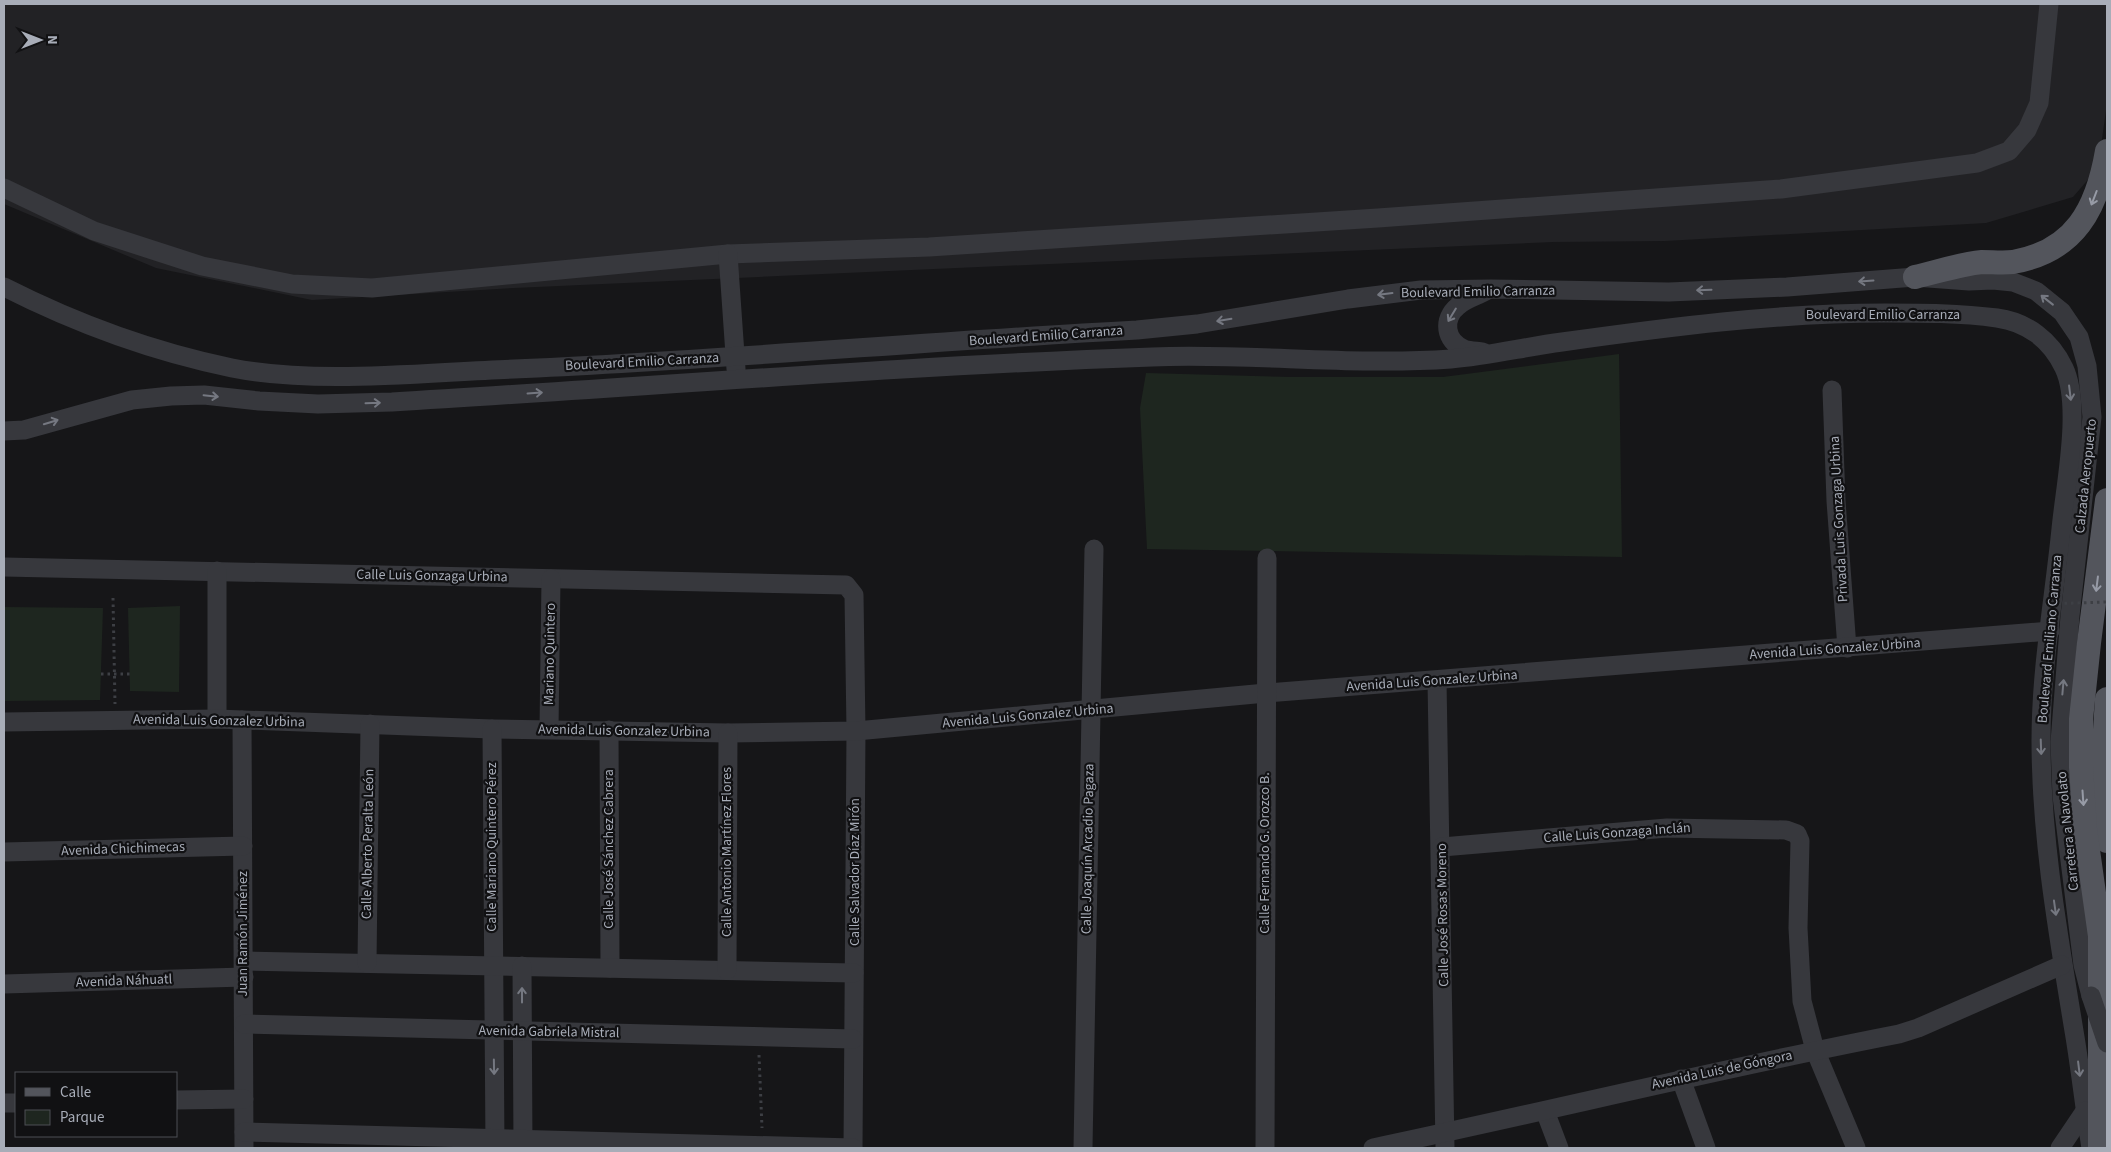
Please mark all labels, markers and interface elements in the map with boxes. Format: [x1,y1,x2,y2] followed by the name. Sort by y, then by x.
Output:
[15,15,65,65] north arrow
[42,35,62,45] text: N
[2089,190,2098,205] one-way arrow
[1859,276,1875,286] one-way arrow
[1401,281,1555,303] street label: Boulevard Emilio Carranza
[1696,286,1712,295] one-way arrow
[1377,290,1393,300] one-way arrow
[2041,295,2054,306] one-way arrow
[1806,305,1960,325] street label: Boulevard Emilio Carranza
[1446,308,1457,322] one-way arrow
[1216,315,1232,325] one-way arrow
[968,321,1124,351] street label: Boulevard Emilio Carranza
[564,348,720,376] street label: Boulevard Emilio Carranza
[2065,385,2075,401] one-way arrow
[527,389,543,398] one-way arrow
[202,391,218,401] one-way arrow
[364,398,380,407] one-way arrow
[43,416,59,426] one-way arrow
[2070,418,2102,534] street label: Calzada Aeropuerto
[1825,435,1853,603] street label: Privada Luis Gonzaga Urbina
[2033,554,2067,724] street label: Boulevard Emiliano Carranza
[356,565,508,587] street label: Calle Luis Gonzaga Urbina
[2092,575,2102,591] one-way arrow
[539,603,561,705] street label: Mariano Quintero
[1749,633,1921,665] street label: Avenida Luis Gonzalez Urbina
[1346,665,1518,697] street label: Avenida Luis Gonzalez Urbina
[2058,679,2068,695] one-way arrow
[942,699,1114,733] street label: Avenida Luis Gonzalez Urbina
[133,710,305,732] street label: Avenida Luis Gonzalez Urbina
[538,720,710,742] street label: Avenida Luis Gonzalez Urbina
[2037,738,2046,754] one-way arrow
[482,762,502,932] street label: Calle Mariano Quintero Pérez
[1077,764,1099,934] street label: Calle Joaquín Arcadio Pagaza
[717,767,737,937] street label: Calle Antonio Martínez Flores
[357,769,379,919] street label: Calle Alberto Peralta León
[599,769,619,929] street label: Calle José Sánchez Cabrera
[2052,770,2084,892] street label: Carretera a Navolato
[1255,772,1275,934] street label: Calle Fernando G. Orozco B.
[2078,789,2087,805] one-way arrow
[845,798,865,946] street label: Calle Salvador Díaz Mirón
[1543,818,1691,848] street label: Calle Luis Gonzaga Inclán
[61,837,185,861] street label: Avenida Chichimecas
[1432,843,1454,987] street label: Calle José Rosas Moreno
[233,871,253,997] street label: Juan Ramón Jiménez
[2050,900,2060,916] one-way arrow
[76,969,173,993] street label: Avenida Náhuatl
[517,987,527,1003] one-way arrow
[478,1021,620,1043] street label: Avenida Gabriela Mistral
[1650,1045,1794,1095] street label: Avenida Luis de Góngora
[489,1058,499,1074] one-way arrow
[2074,1061,2084,1077] one-way arrow
[15,1072,178,1137] legend
[60,1082,91,1103] text: Calle
[60,1107,104,1128] text: Parque

